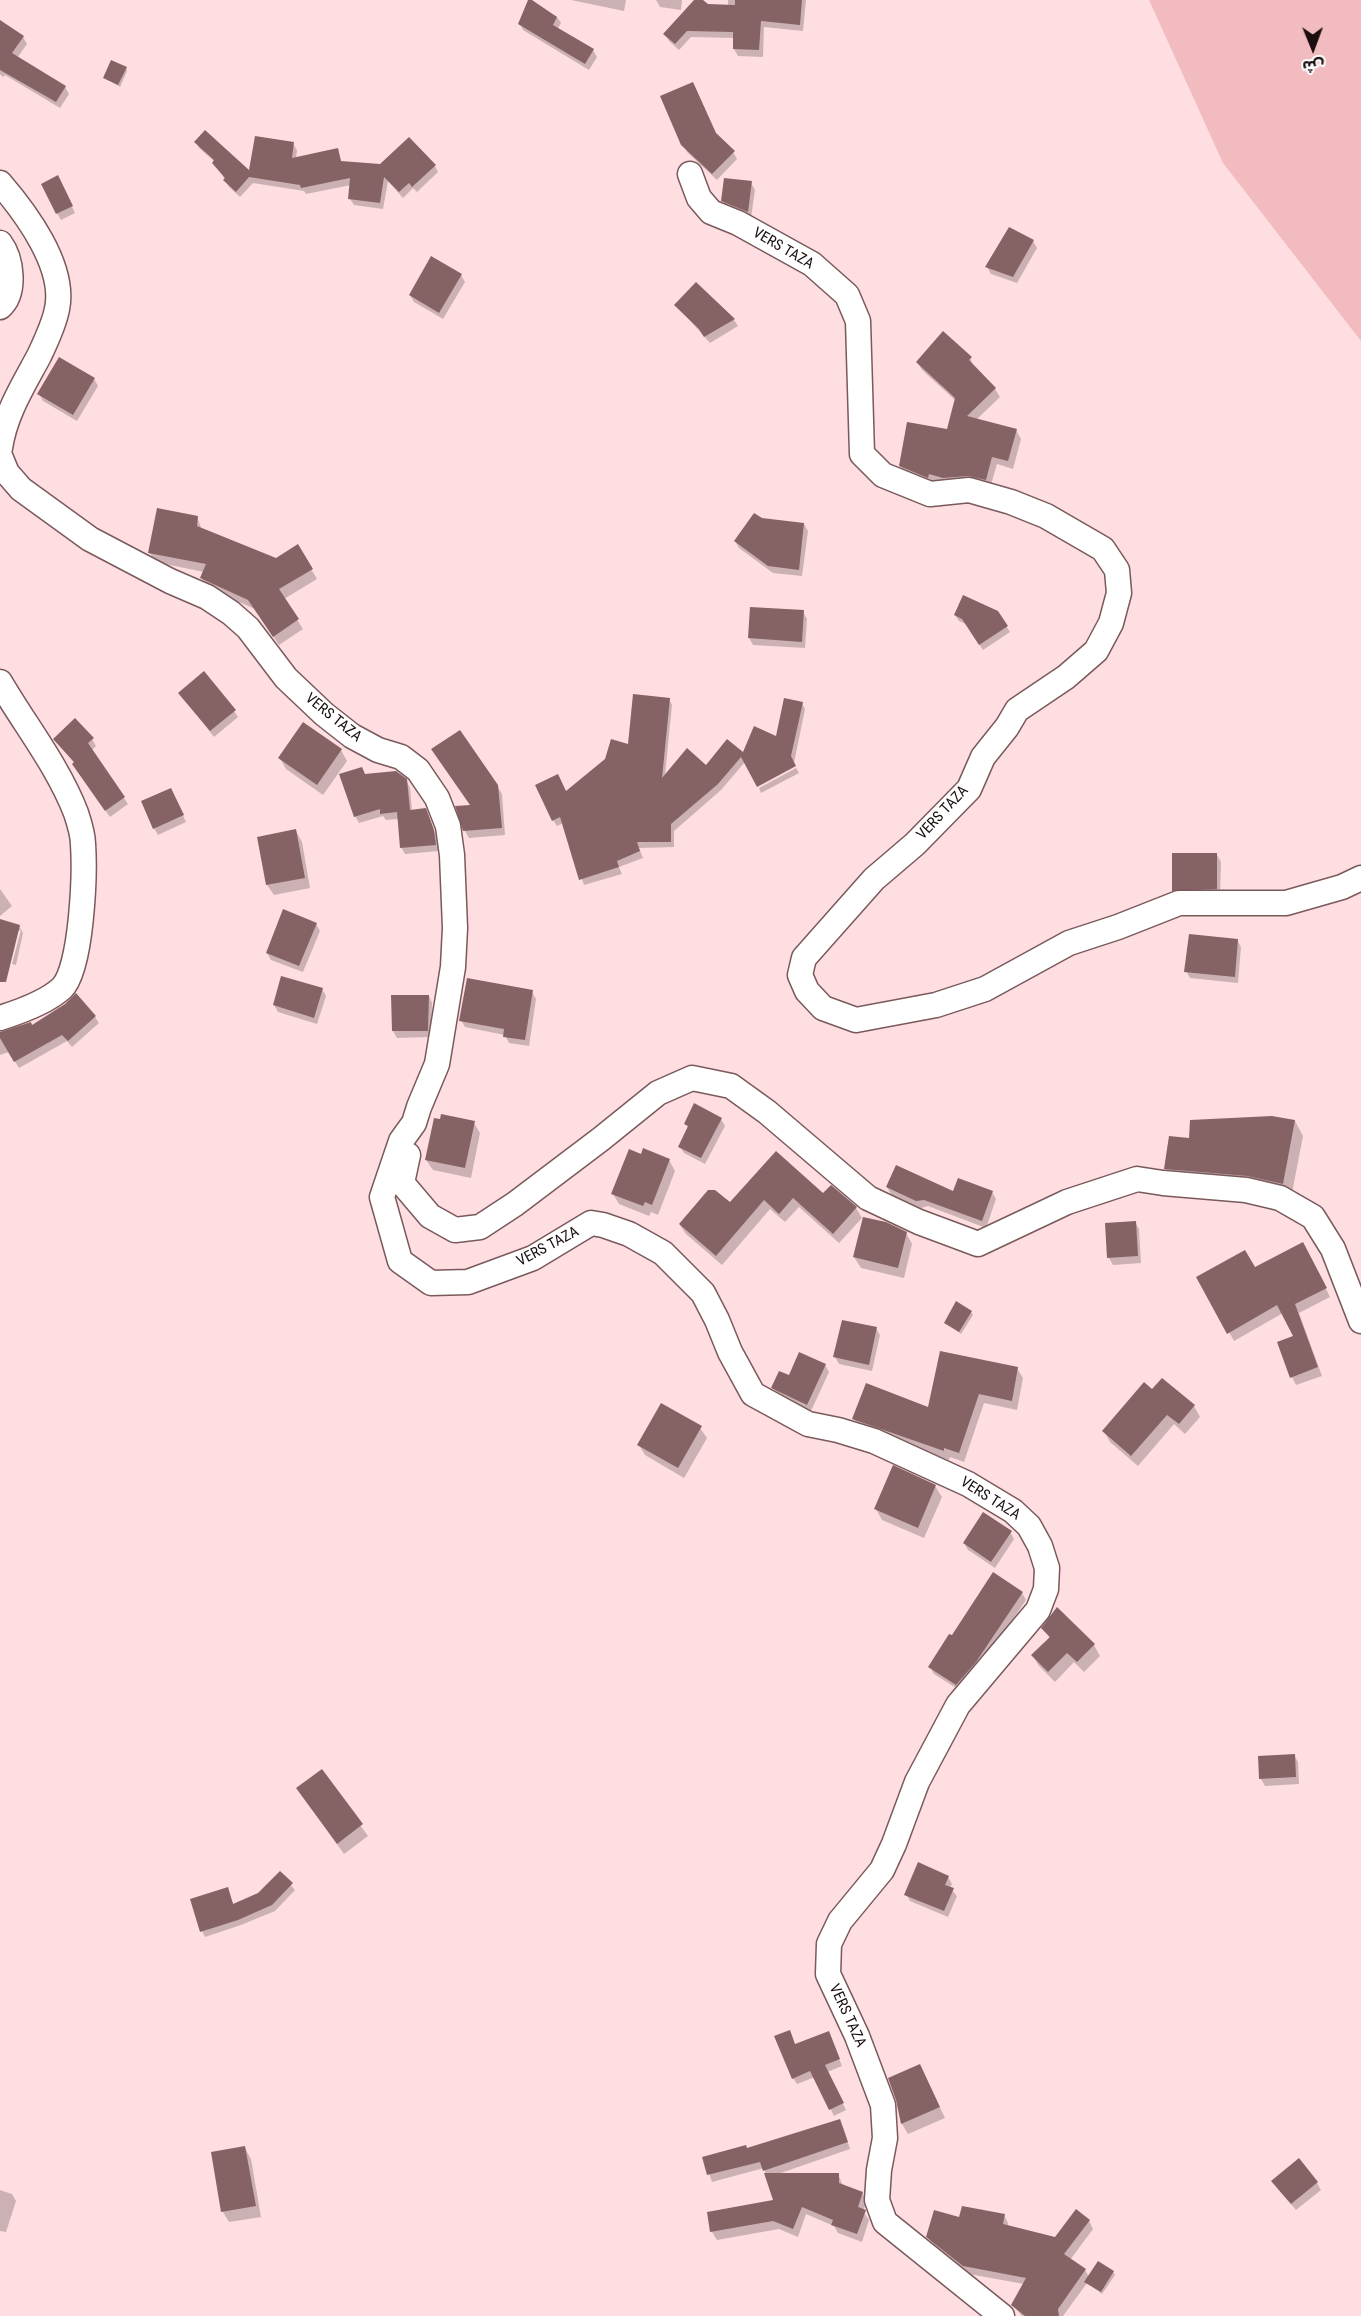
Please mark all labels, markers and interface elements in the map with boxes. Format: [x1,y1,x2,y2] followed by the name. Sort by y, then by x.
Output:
[1283,18,1343,78] north arrow
[1302,57,1324,76] text: ش
[749,224,817,274] street label: VERS TAZA
[301,690,365,746] street label: VERS TAZA
[913,782,973,844] street label: VERS TAZA
[514,1223,582,1271] street label: VERS TAZA
[957,1473,1023,1525] street label: VERS TAZA
[825,1982,869,2050] street label: VERS TAZA

